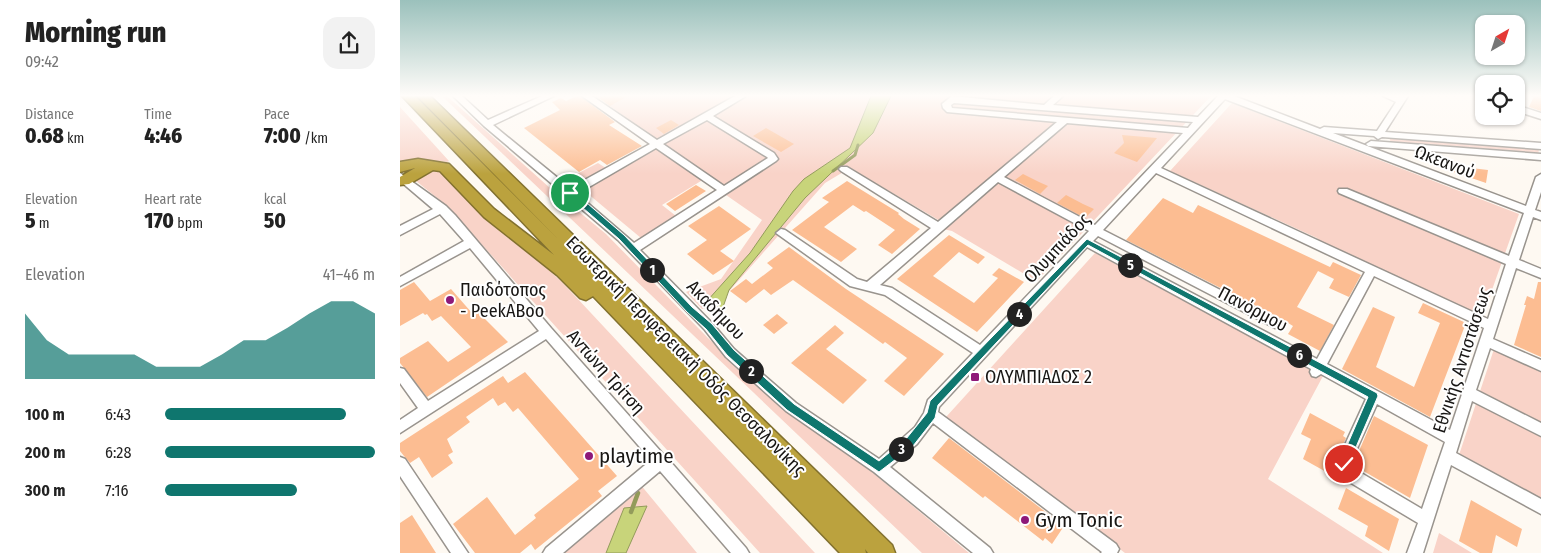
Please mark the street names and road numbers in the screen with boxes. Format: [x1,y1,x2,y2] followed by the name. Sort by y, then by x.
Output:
[1412,140,1478,184] street label: Ωκεανού
[1019,208,1095,288] street label: Ολυμπιάδος
[561,231,811,481] street label: Εσωτερική Περιφερειακή Οδός Θεσσαλονίκης
[682,276,750,344] street label: Ακαδήμου
[1215,282,1291,336] street label: Πανόρμου
[1428,284,1496,436] street label: Εθνικής Αντιστάσεως
[562,325,650,419] street label: Αντώνη Τρίτση

